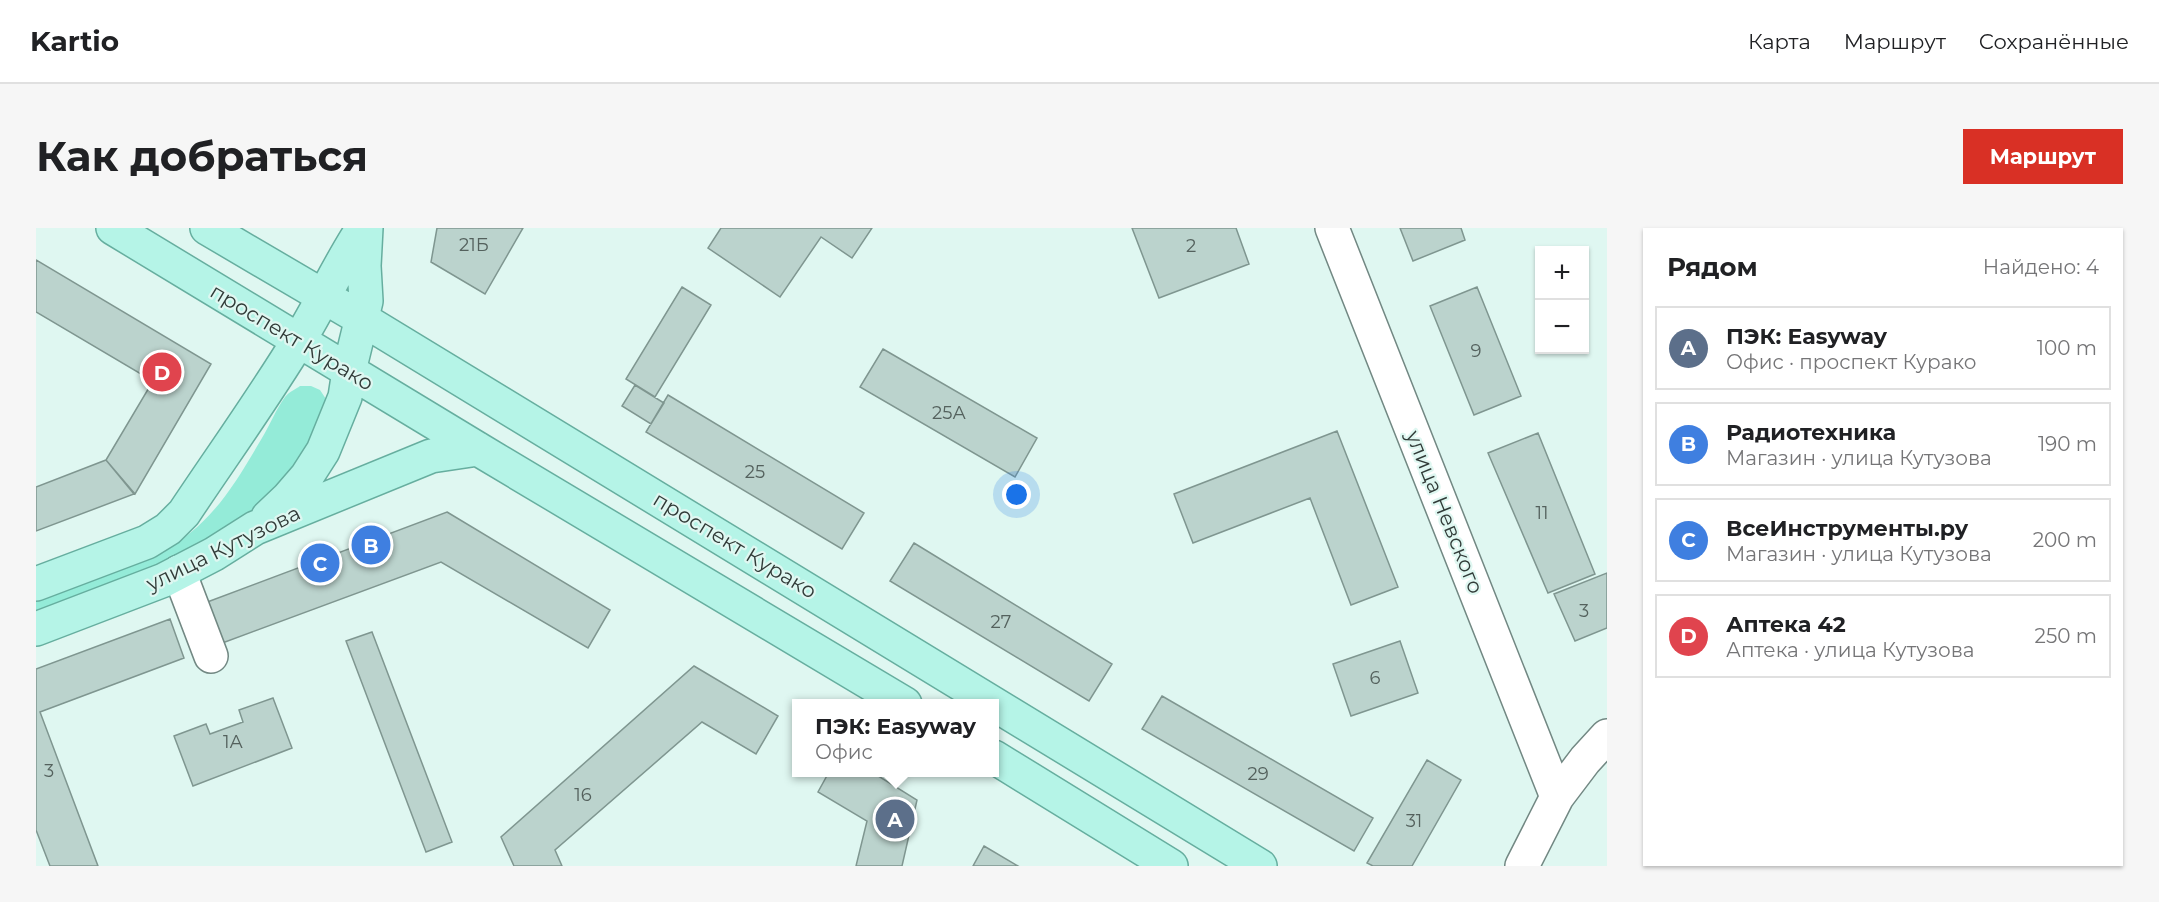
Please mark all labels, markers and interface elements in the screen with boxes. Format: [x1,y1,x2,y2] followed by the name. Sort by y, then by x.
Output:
[30,24,119,58] text: Kartio
[1748,29,1811,54] text: Карта
[1844,29,1946,54] text: Маршрут
[1979,29,2129,54] text: Сохранённые
[1963,129,2123,184] button: Маршрут
[36,130,368,182] text: Как добраться
[459,234,489,256] house number: 21Б
[1186,235,1196,257] house number: 2
[1535,246,1589,354] map controls
[1535,246,1589,300] button: +
[1667,251,1758,283] text: Рядом
[1983,255,2099,279] text: Найдено: 4
[206,278,378,396] street label: проспект Курако
[1535,300,1589,354] button: −
[1726,323,1887,350] text: ПЭК: Easyway
[1681,336,1696,360] text: A
[2037,336,2097,360] text: 100 m
[1471,340,1482,362] house number: 9
[142,350,182,394] pin: D
[1726,350,1976,374] text: Офис · проспект Курако
[932,402,967,424] house number: 25А
[1726,419,1896,446] text: Радиотехника
[1400,426,1489,597] street label: улица Невского
[1681,432,1696,456] text: B
[2038,432,2097,456] text: 190 m
[1726,446,1992,470] text: Магазин · улица Кутузова
[745,461,765,483] house number: 25
[1002,480,1031,509] your location
[649,486,821,604] street label: проспект Курако
[141,500,304,597] street label: улица Кутузова
[1536,502,1549,524] house number: 11
[1726,515,1968,542] text: ВсеИнструменты.ру
[352,522,390,568] pin: B
[1681,528,1696,552] text: C
[2033,528,2097,552] text: 200 m
[300,540,340,586] pin: C
[1726,542,1992,566] text: Магазин · улица Кутузова
[1579,600,1589,622] house number: 3
[991,611,1011,633] house number: 27
[1726,611,1846,638] text: Аптека 42
[1680,624,1697,648] text: D
[2035,624,2097,648] text: 250 m
[1726,638,1975,662] text: Аптека · улица Кутузова
[1370,667,1381,689] house number: 6
[792,699,999,777] popup
[815,713,976,740] text: ПЭК: Easyway
[223,731,244,753] house number: 1А
[815,740,873,764] text: Офис
[44,760,54,782] house number: 3
[1247,763,1269,785] house number: 29
[574,784,592,806] house number: 16
[876,796,914,842] pin: A
[1406,810,1422,832] house number: 31

